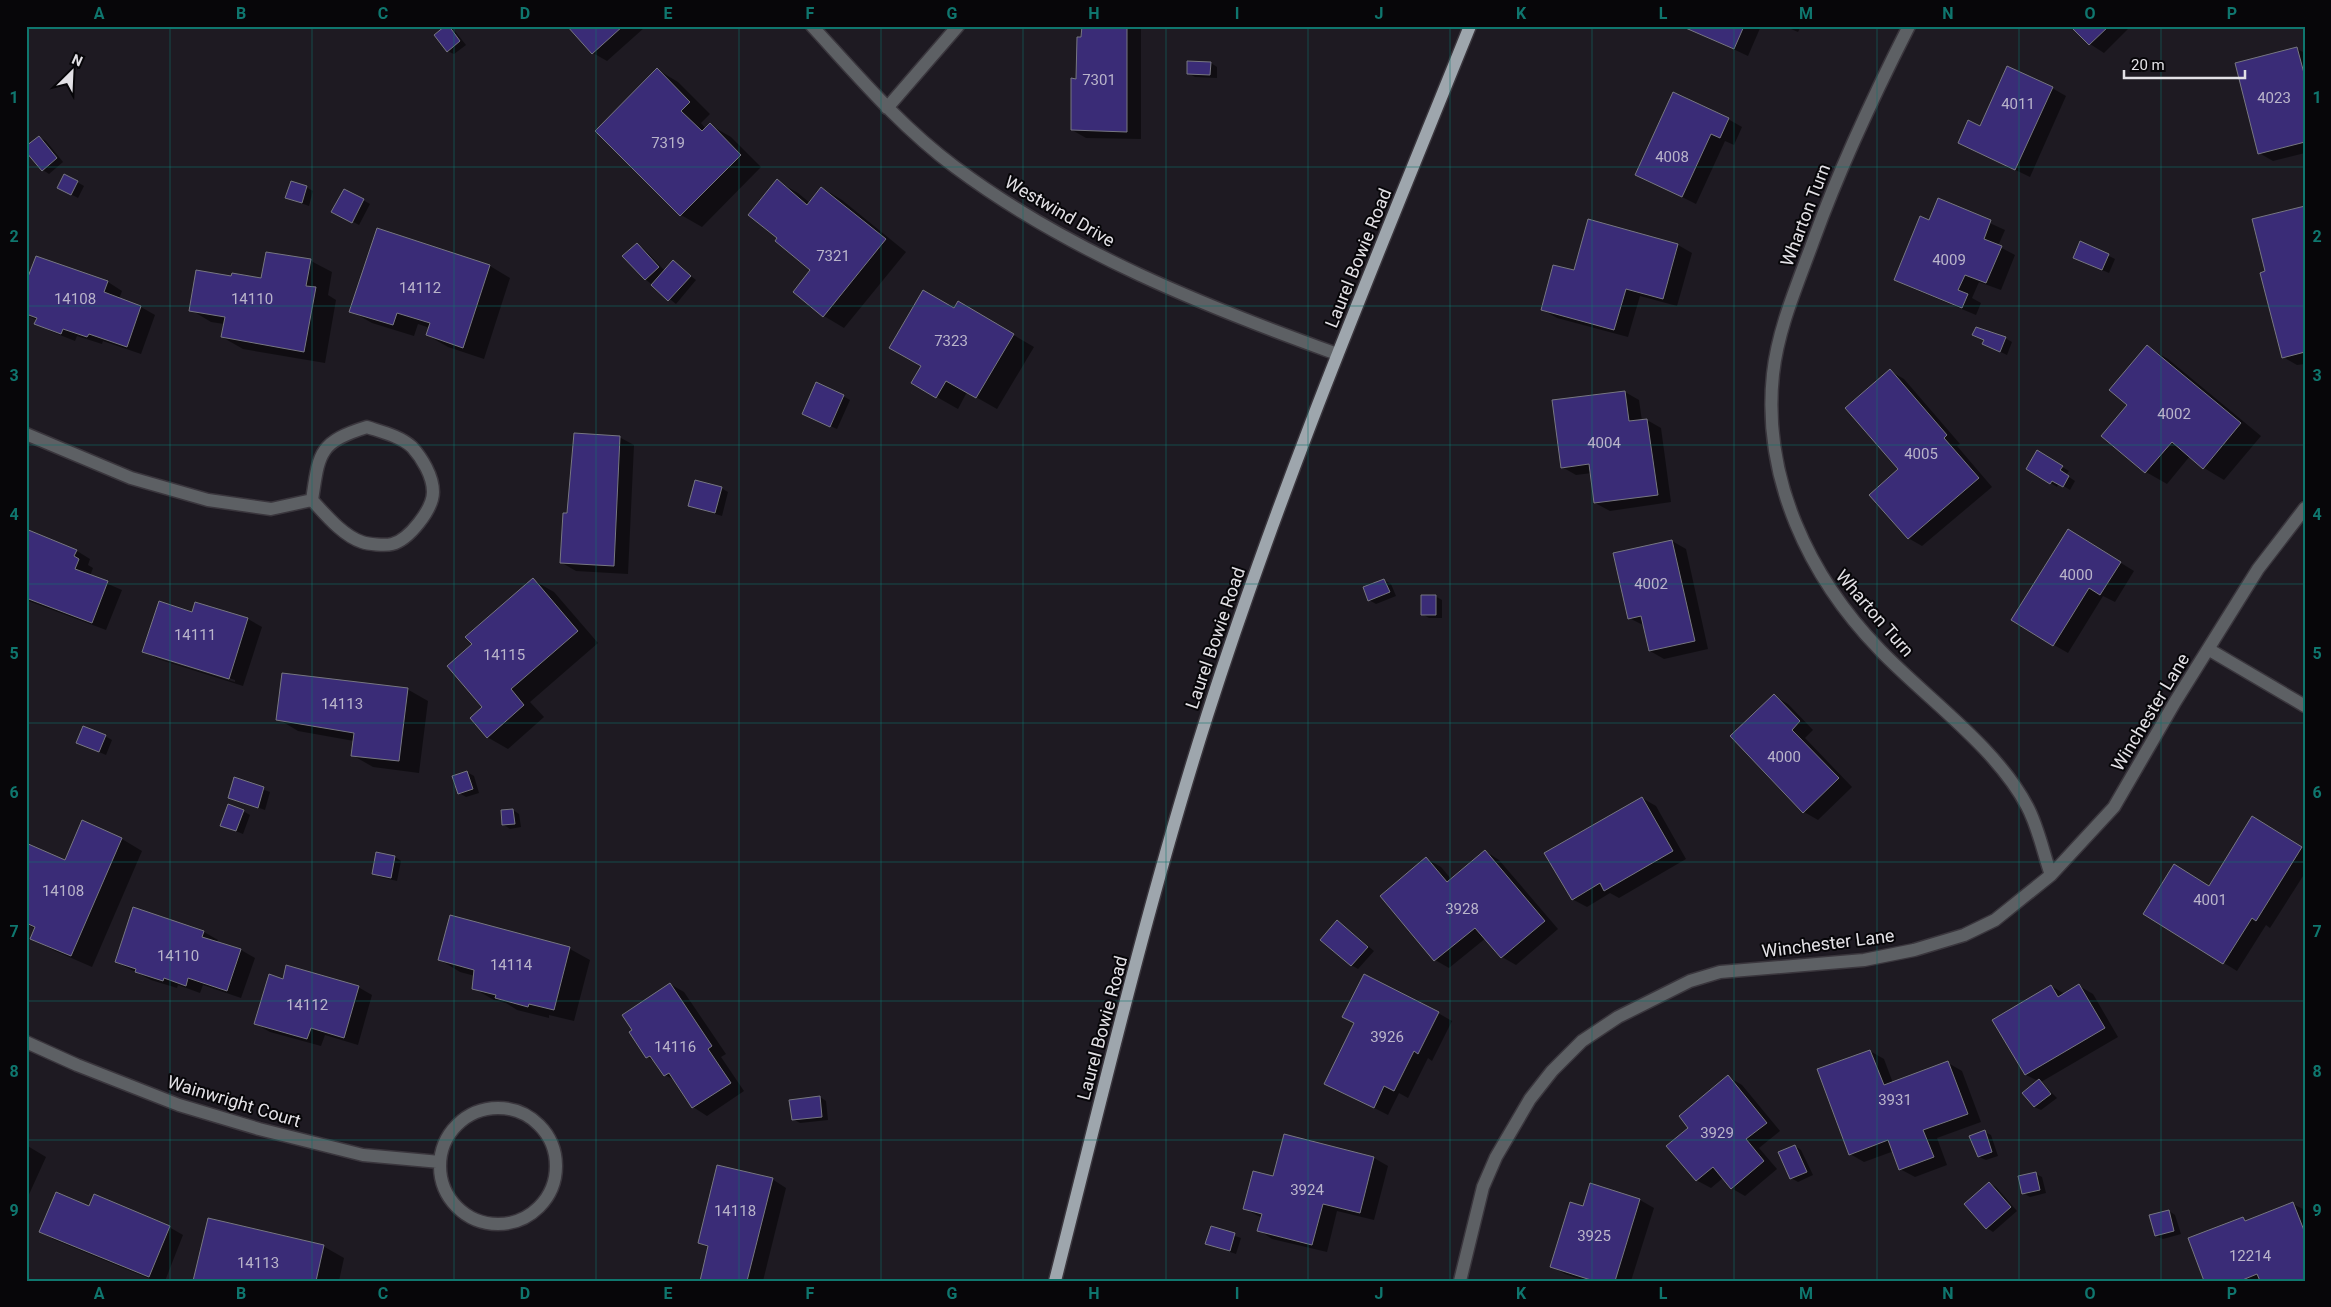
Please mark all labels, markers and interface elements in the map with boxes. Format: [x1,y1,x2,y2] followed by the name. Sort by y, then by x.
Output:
[94,4,105,23] text: A
[236,4,246,23] text: B
[378,4,388,23] text: C
[520,4,530,23] text: D
[664,4,673,23] text: E
[806,4,815,23] text: F
[947,4,958,23] text: G
[1088,4,1100,23] text: H
[1235,4,1239,23] text: I
[1375,4,1383,23] text: J
[1516,4,1527,23] text: K
[1659,4,1668,23] text: L
[1799,4,1813,23] text: M
[1942,4,1954,23] text: N
[2084,4,2096,23] text: O
[2227,4,2237,23] text: P
[48,48,98,98] north arrow
[2124,48,2245,80] scale bar
[70,51,85,69] text: N
[2131,56,2165,74] text: 20 m
[1082,71,1116,89] house number: 7301
[9,88,19,107] text: 1
[2312,88,2322,107] text: 1
[2257,89,2291,107] house number: 4023
[2001,95,2035,113] house number: 4011
[651,134,685,152] house number: 7319
[1655,148,1689,166] house number: 4008
[1776,161,1834,269] street label: Wharton Turn
[1001,171,1119,251] street label: Westwind Drive
[1320,185,1396,331] street label: Laurel Bowie Road
[9,227,19,246] text: 2
[2312,227,2322,246] text: 2
[816,247,850,265] house number: 7321
[1932,251,1966,269] house number: 4009
[399,279,441,297] house number: 14112
[54,290,96,308] house number: 14108
[231,290,273,308] house number: 14110
[934,332,968,350] house number: 7323
[9,366,19,385] text: 3
[2312,366,2322,385] text: 3
[2157,405,2191,423] house number: 4002
[1587,434,1621,452] house number: 4004
[1904,445,1938,463] house number: 4005
[9,505,19,524] text: 4
[2312,505,2322,524] text: 4
[1181,564,1249,712] street label: Laurel Bowie Road
[1832,565,1918,661] street label: Wharton Turn
[2059,566,2093,584] house number: 4000
[1634,575,1668,593] house number: 4002
[174,626,216,644] house number: 14111
[9,644,19,663] text: 5
[2312,644,2322,663] text: 5
[483,646,525,664] house number: 14115
[2107,649,2193,775] street label: Winchester Lane
[321,695,363,713] house number: 14113
[1767,748,1801,766] house number: 4000
[9,783,19,802] text: 6
[2312,783,2322,802] text: 6
[42,882,84,900] house number: 14108
[2193,891,2227,909] house number: 4001
[1445,900,1479,918] house number: 3928
[9,922,19,941] text: 7
[2312,922,2322,941] text: 7
[1760,924,1896,962] street label: Winchester Lane
[157,947,199,965] house number: 14110
[1073,954,1131,1102] street label: Laurel Bowie Road
[490,956,533,974] house number: 14114
[286,996,328,1014] house number: 14112
[1370,1028,1404,1046] house number: 3926
[654,1038,696,1056] house number: 14116
[9,1062,19,1081] text: 8
[2312,1062,2322,1081] text: 8
[165,1071,303,1131] street label: Wainwright Court
[1878,1091,1912,1109] house number: 3931
[1700,1124,1734,1142] house number: 3929
[1290,1181,1324,1199] house number: 3924
[9,1201,19,1220] text: 9
[2312,1201,2322,1220] text: 9
[714,1202,756,1220] house number: 14118
[1577,1227,1611,1245] house number: 3925
[2229,1247,2272,1265] house number: 12214
[237,1254,279,1272] house number: 14113
[94,1284,105,1303] text: A
[236,1284,246,1303] text: B
[378,1284,388,1303] text: C
[520,1284,530,1303] text: D
[664,1284,673,1303] text: E
[806,1284,815,1303] text: F
[947,1284,958,1303] text: G
[1088,1284,1100,1303] text: H
[1235,1284,1239,1303] text: I
[1375,1284,1383,1303] text: J
[1516,1284,1527,1303] text: K
[1659,1284,1668,1303] text: L
[1799,1284,1813,1303] text: M
[1942,1284,1954,1303] text: N
[2084,1284,2096,1303] text: O
[2227,1284,2237,1303] text: P

